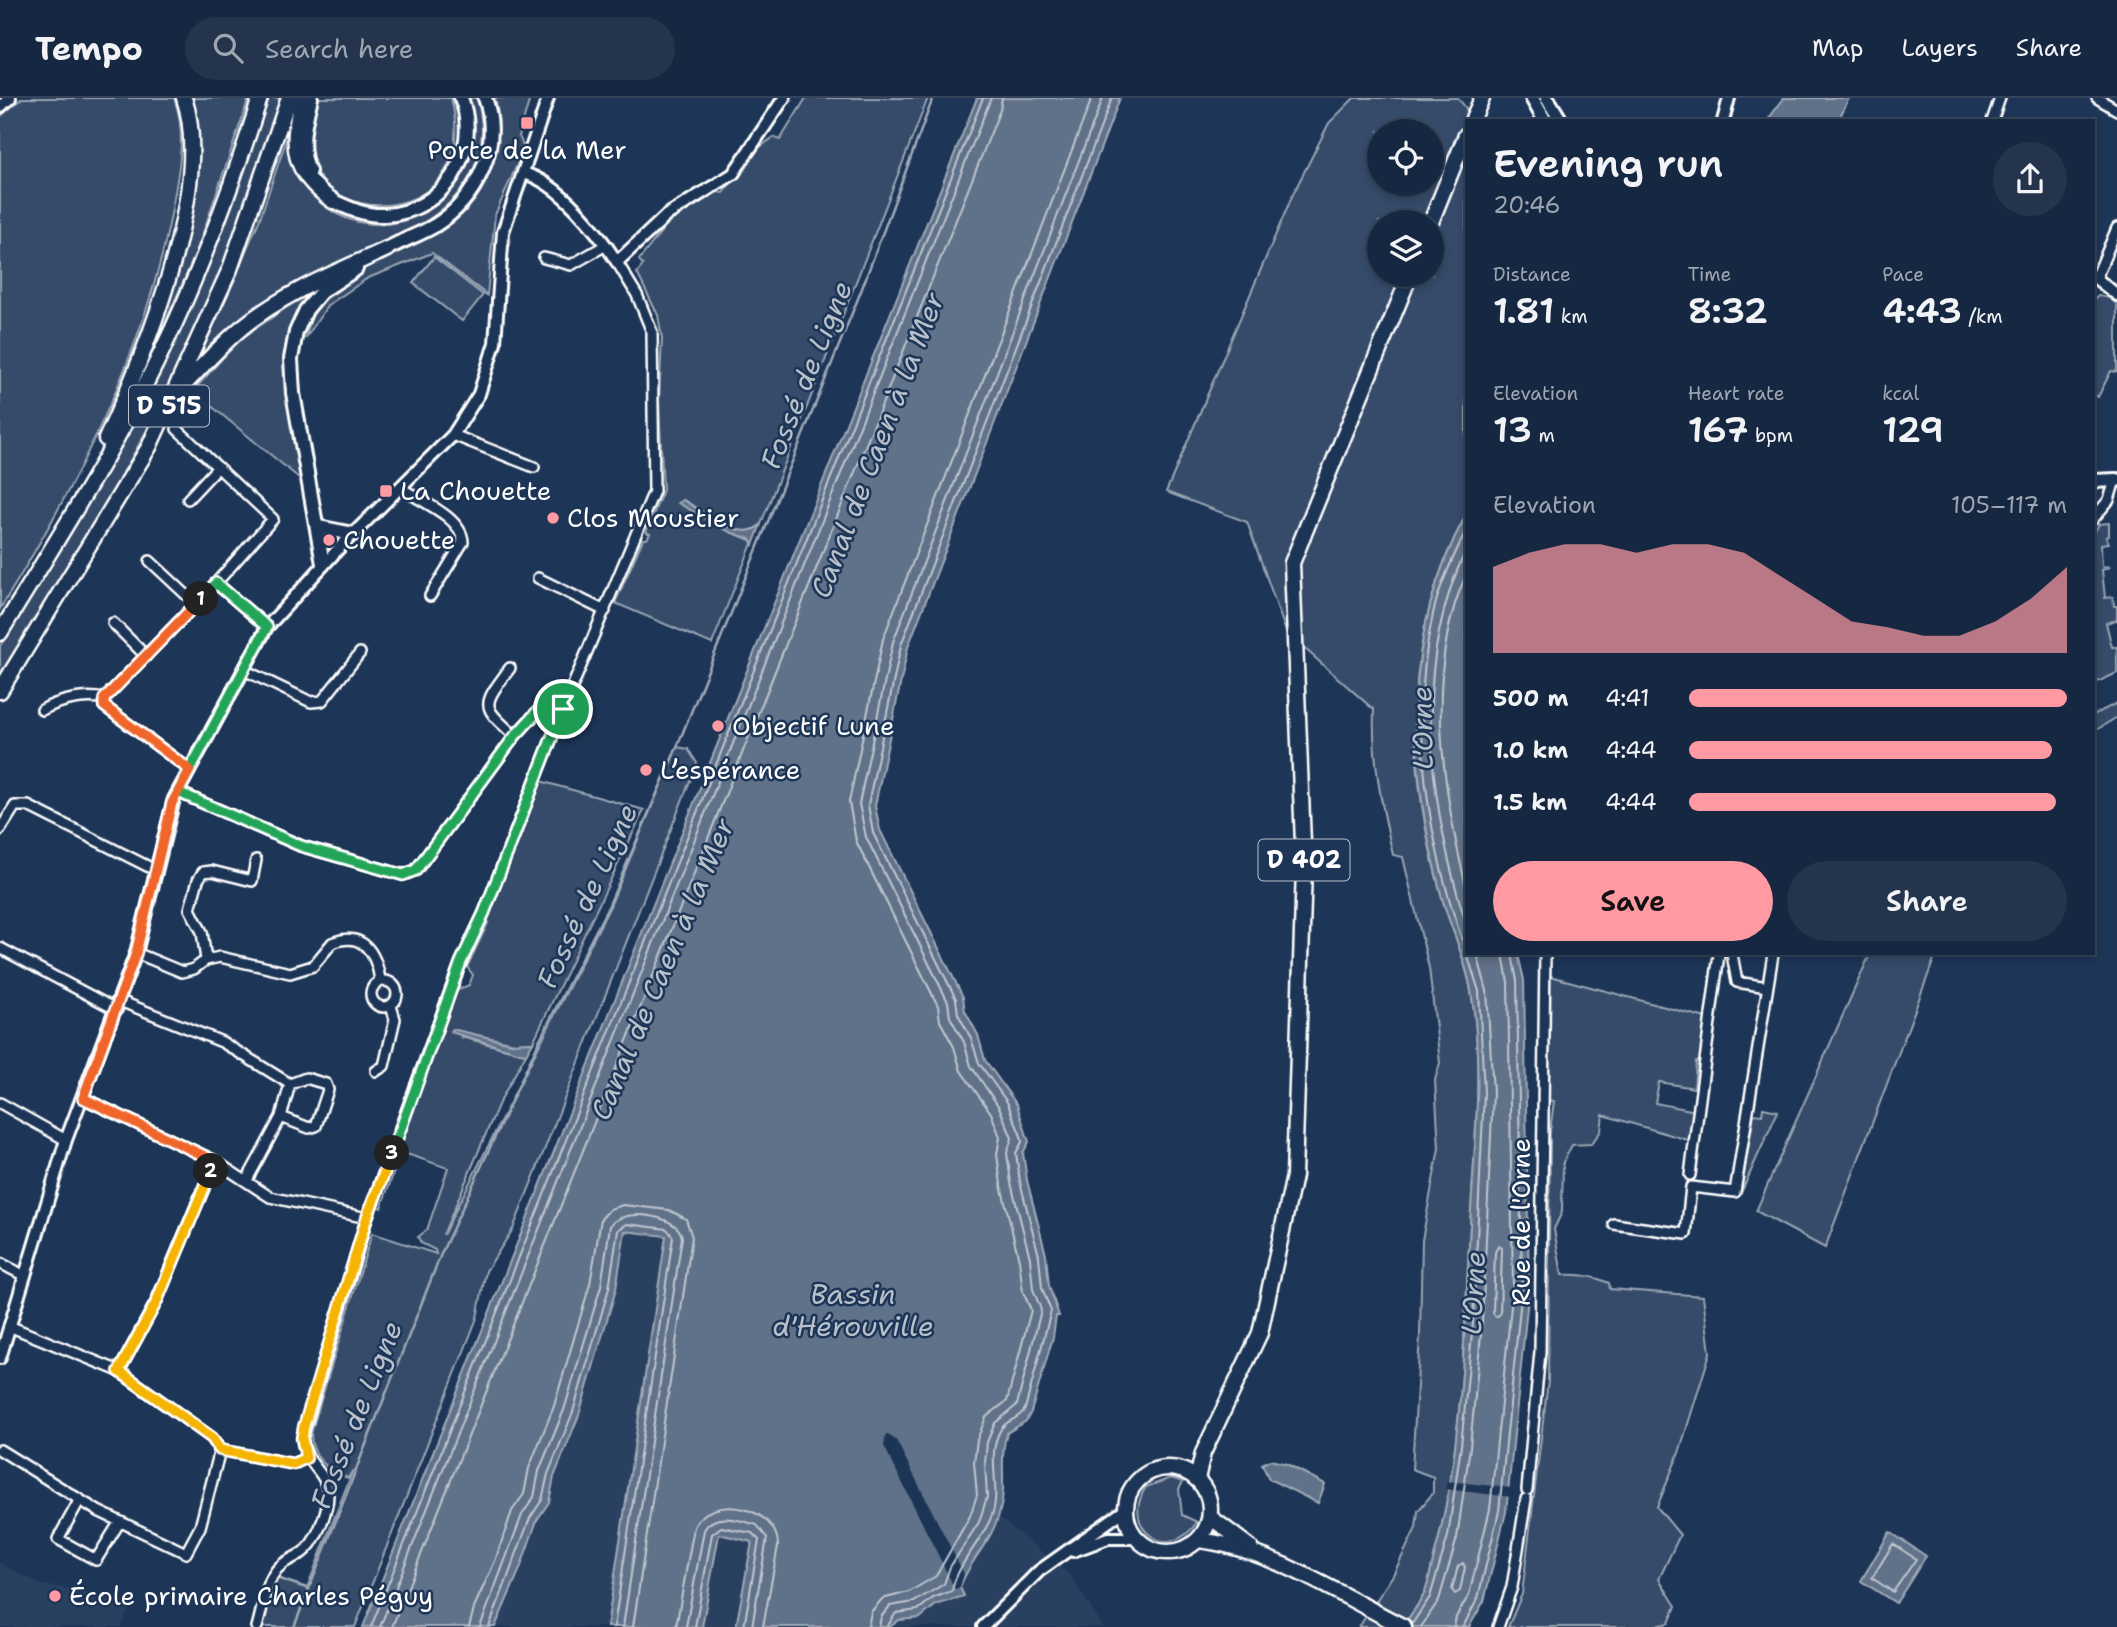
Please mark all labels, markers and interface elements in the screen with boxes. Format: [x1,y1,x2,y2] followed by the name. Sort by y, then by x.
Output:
[185,17,675,80] search box
[35,26,143,71] text: Tempo
[209,29,247,67] icon: search
[265,31,414,66] text: Search here
[1812,32,1863,64] text: Map
[1901,32,1978,64] text: Layers
[2016,32,2082,64] text: Share
[519,115,535,131] marker: Porte de la Mer
[1367,119,1444,287] map controls
[1367,119,1444,196] button: locate
[427,132,627,167] place label: Porte de la Mer
[1493,138,1723,189] text: Evening run
[1993,142,2067,216] button: share
[1493,190,1561,220] text: 20:46
[1367,210,1444,287] button: layers
[1493,262,1571,287] text: Distance
[1688,262,1731,287] text: Time
[1882,262,1924,287] text: Pace
[751,275,861,475] water label: Fossé de Ligne
[801,286,953,603] water label: Canal de Caen à la Mer
[1493,287,1554,334] text: 1.81
[1688,287,1768,334] text: 8:32
[1882,287,1962,334] text: 4:43
[1554,304,1588,329] text: km
[1962,304,2003,329] text: /km
[1493,381,1578,406] text: Elevation
[1688,381,1784,406] text: Heart rate
[1882,381,1919,406] text: kcal
[129,386,209,426] road number: D 515
[1493,406,1532,453] text: 13
[1688,406,1748,453] text: 167
[1882,406,1944,453] text: 129
[1532,423,1555,448] text: m
[1748,423,1793,448] text: bpm
[400,473,551,508] place label: La Chouette
[378,483,394,499] marker: La Chouette
[1493,490,1596,520] text: Elevation
[1951,490,2067,520] text: 105–117 m
[567,500,739,535] place label: Clos Moustier
[545,510,561,526] marker: Clos Moustier
[343,522,456,557] place label: Chouette
[321,532,337,548] marker: Chouette
[184,582,218,616] pin: 1
[196,586,205,611] text: 1
[533,679,593,739] pin
[1493,683,1568,713] text: 500 m
[1605,683,1650,713] text: 4:41
[1402,686,1442,770] water label: L'Orne
[544,690,582,728] icon: arrive
[732,708,895,743] place label: Objectif Lune
[710,718,726,734] marker: Objectif Lune
[1493,735,1568,765] text: 1.0 km
[1605,735,1657,765] text: 4:44
[660,752,801,787] place label: L’espérance
[638,762,654,778] marker: L’espérance
[1493,787,1567,817] text: 1.5 km
[1605,787,1657,817] text: 4:44
[528,797,646,995] water label: Fossé de Ligne
[581,811,743,1126] water label: Canal de Caen à la Mer
[1258,840,1350,880] road number: D 402
[1493,861,1773,941] button: Save
[1787,861,2067,941] button: Share
[374,1136,410,1170] pin: 3
[1503,1138,1538,1306] street label: Rue de l'Orne
[385,1140,398,1165] text: 3
[194,1154,228,1188] pin: 2
[204,1158,217,1183] text: 2
[1452,1250,1494,1336] water label: L'Orne
[772,1275,934,1345] water label: Bassin d'Hérouville
[301,1315,411,1515] water label: Fossé de Ligne
[69,1578,433,1613] place label: École primaire Charles Péguy
[47,1588,63,1604] marker: École primaire Charles Péguy

